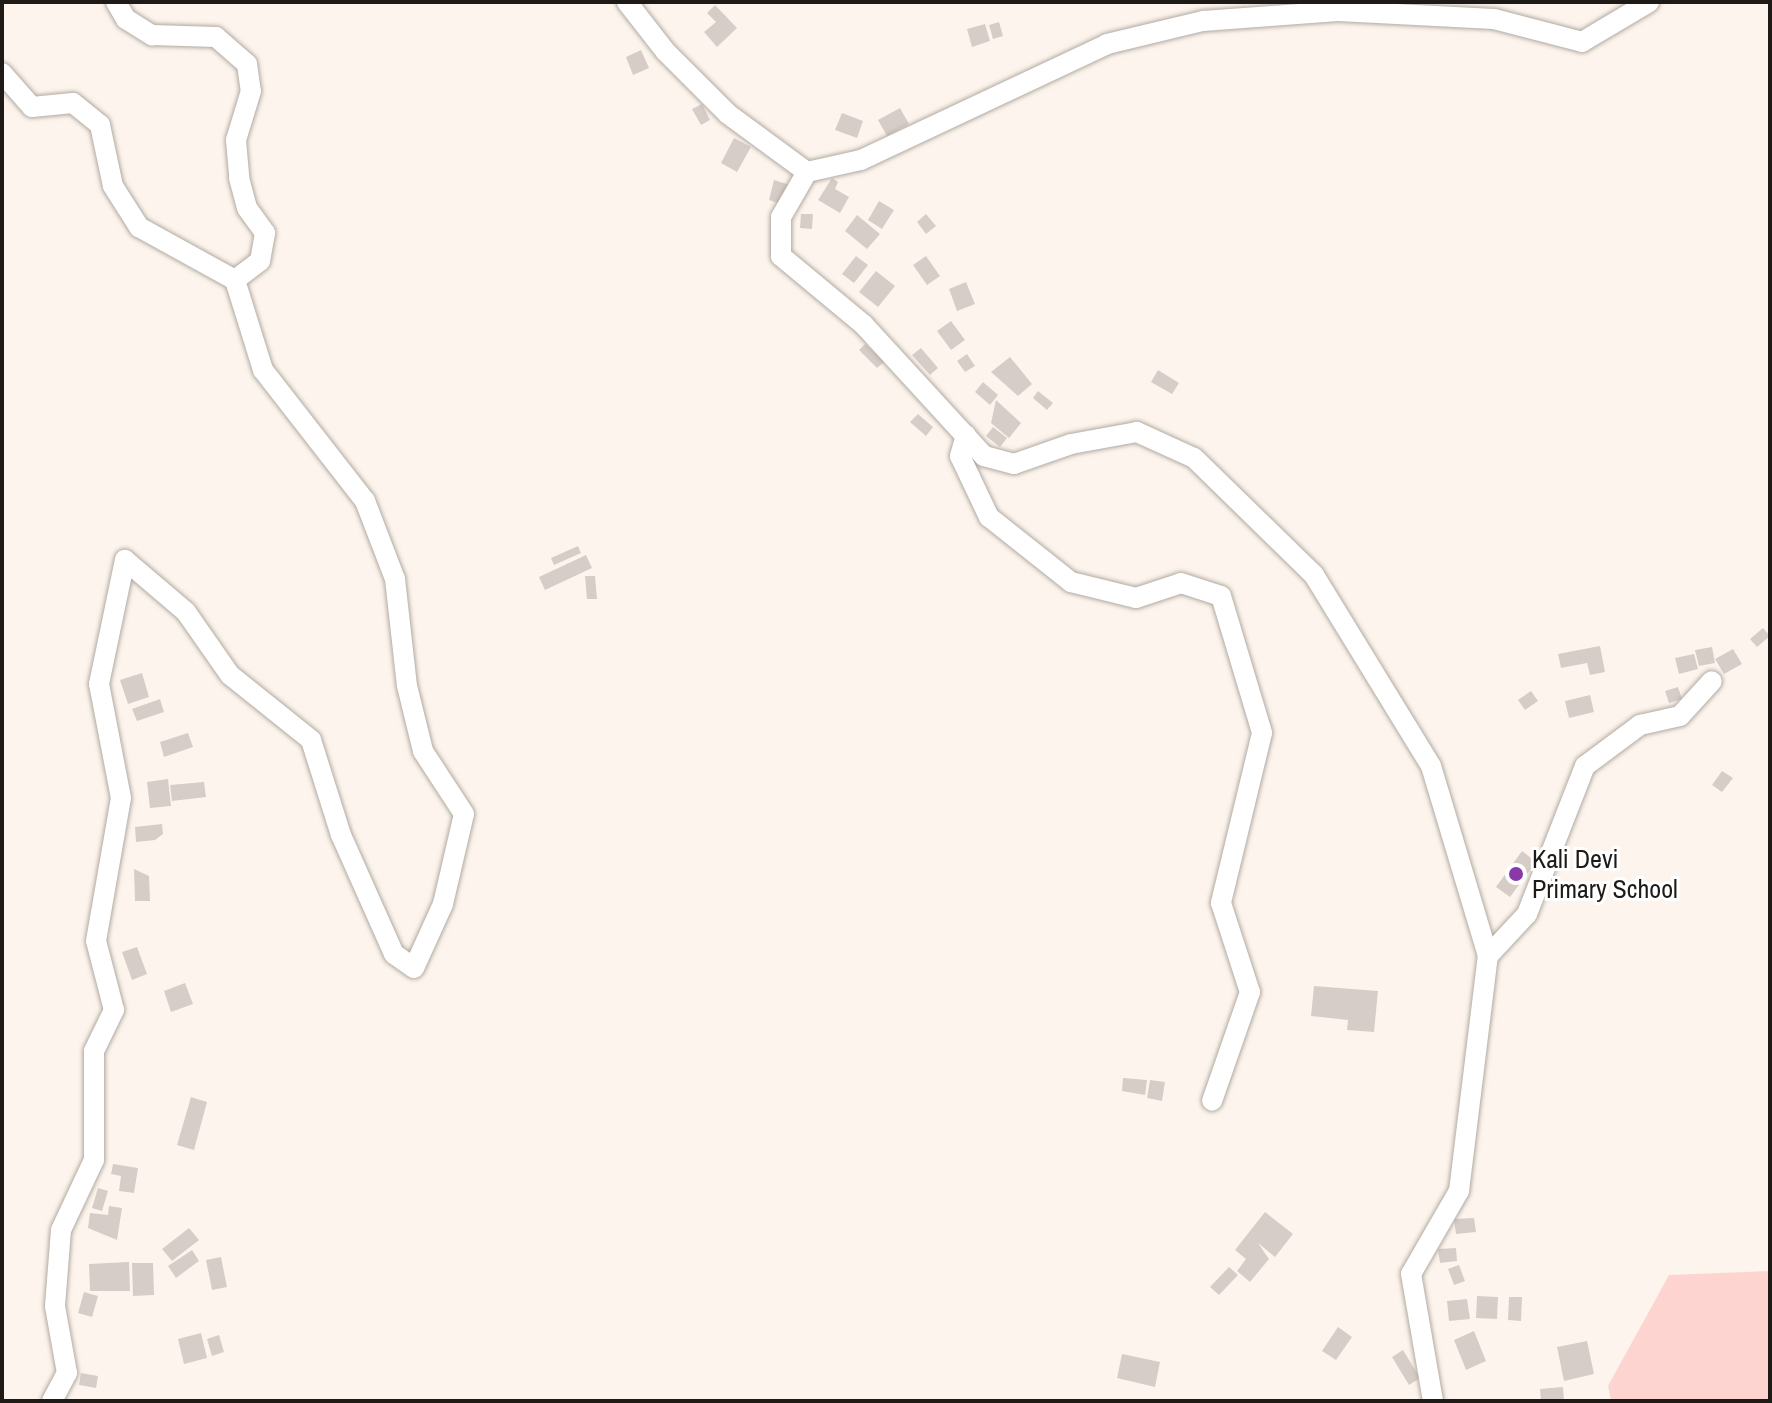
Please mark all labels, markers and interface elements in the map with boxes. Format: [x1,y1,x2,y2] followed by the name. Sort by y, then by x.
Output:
[1532,843,1678,904] place label: Kali Devi Primary School
[1507,865,1525,883] marker: Kali Devi Primary School

